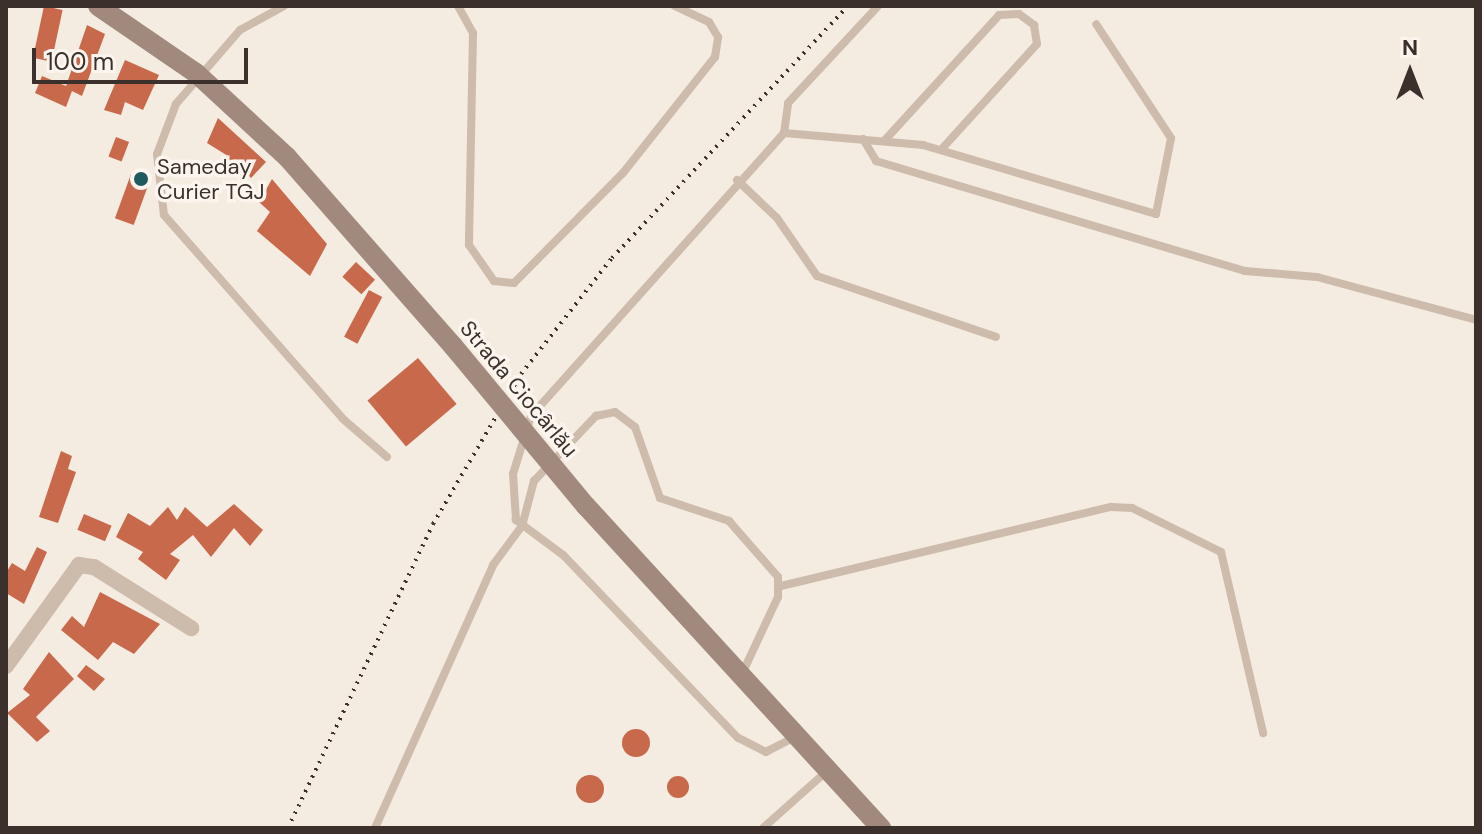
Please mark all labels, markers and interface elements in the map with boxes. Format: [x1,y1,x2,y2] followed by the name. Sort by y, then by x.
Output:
[36,32,252,82] scale bar
[1370,32,1450,112] north arrow
[1402,33,1418,62] text: N
[46,46,114,77] text: 100 m
[157,153,265,204] place label: Sameday Curier TGJ
[132,170,150,188] marker: Sameday Curier TGJ
[454,316,584,462] street label: Strada Ciocârlău

